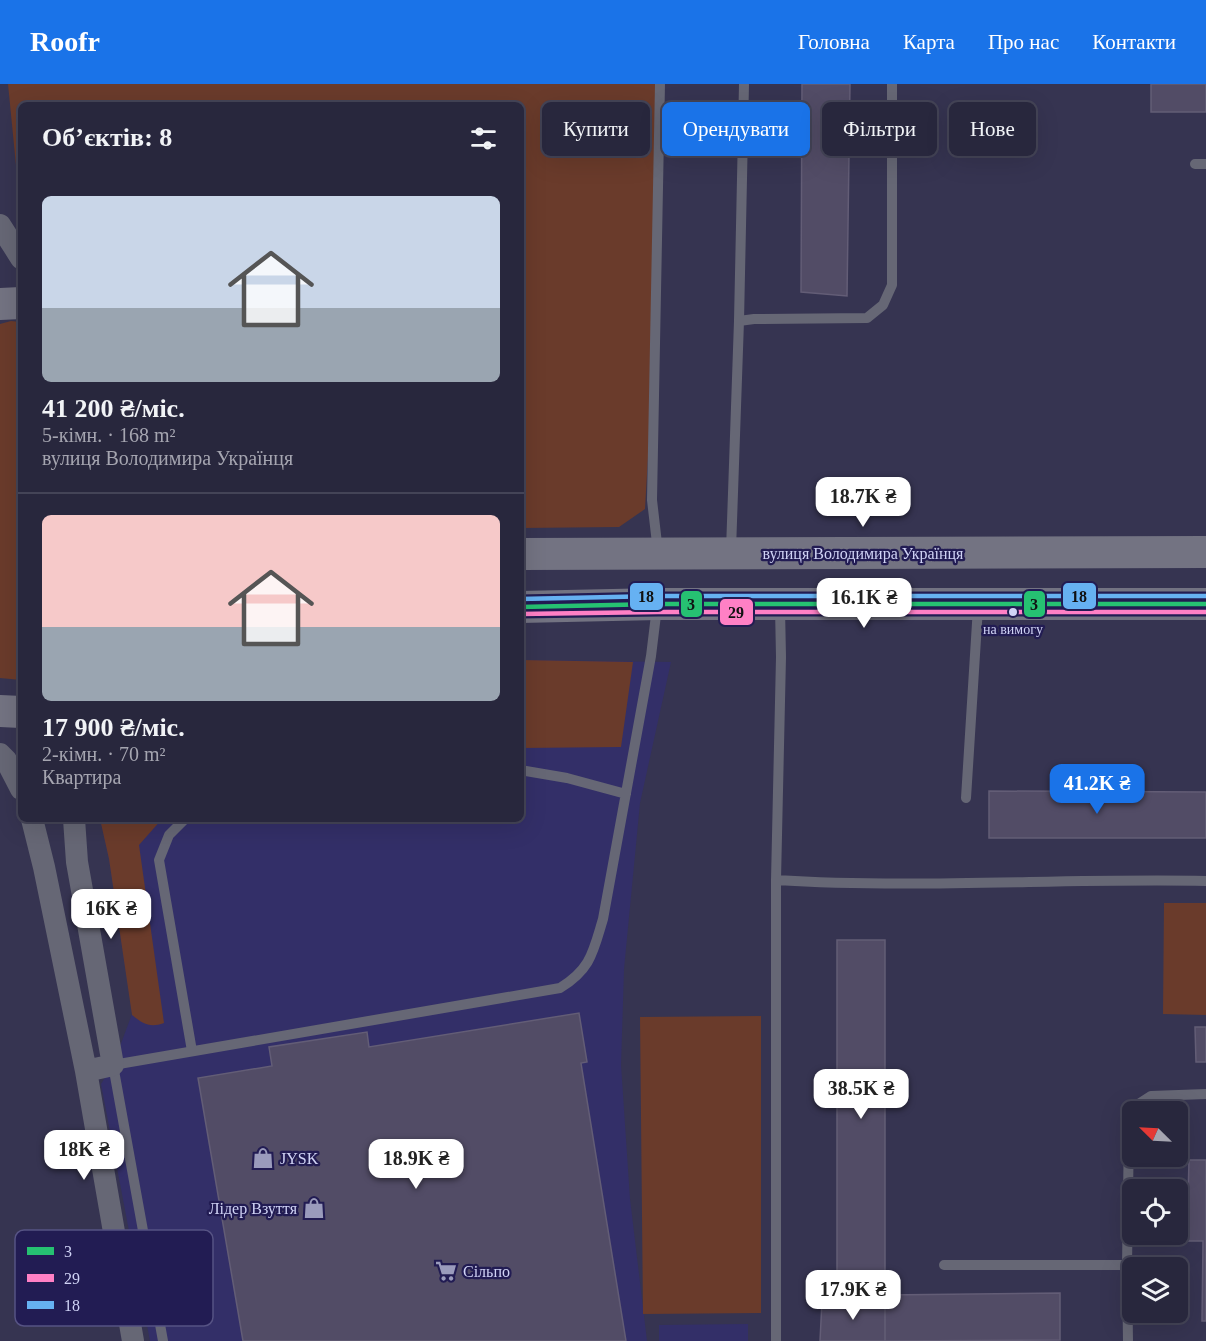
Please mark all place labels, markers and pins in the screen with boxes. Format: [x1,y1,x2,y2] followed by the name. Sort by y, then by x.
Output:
[808,477,918,528] pin: 18.7K ₴
[809,578,919,629] pin: 16.1K ₴
[1007,606,1019,618] marker: на вимогу
[983,622,1043,637] place label: на вимогу
[1042,764,1152,815] pin: 41.2K ₴
[69,889,153,940] pin: 16K ₴
[806,1069,916,1120] pin: 38.5K ₴
[42,1130,126,1181] pin: 18K ₴
[361,1139,471,1190] pin: 18.9K ₴
[251,1146,275,1170] shop icon: JYSK
[280,1150,319,1167] place label: JYSK
[302,1196,326,1220] shop icon: Лідер Взуття
[209,1200,298,1218] place label: Лідер Взуття
[434,1259,458,1283] supermarket icon: Сільпо
[463,1263,510,1280] place label: Сільпо
[798,1270,908,1321] pin: 17.9K ₴

